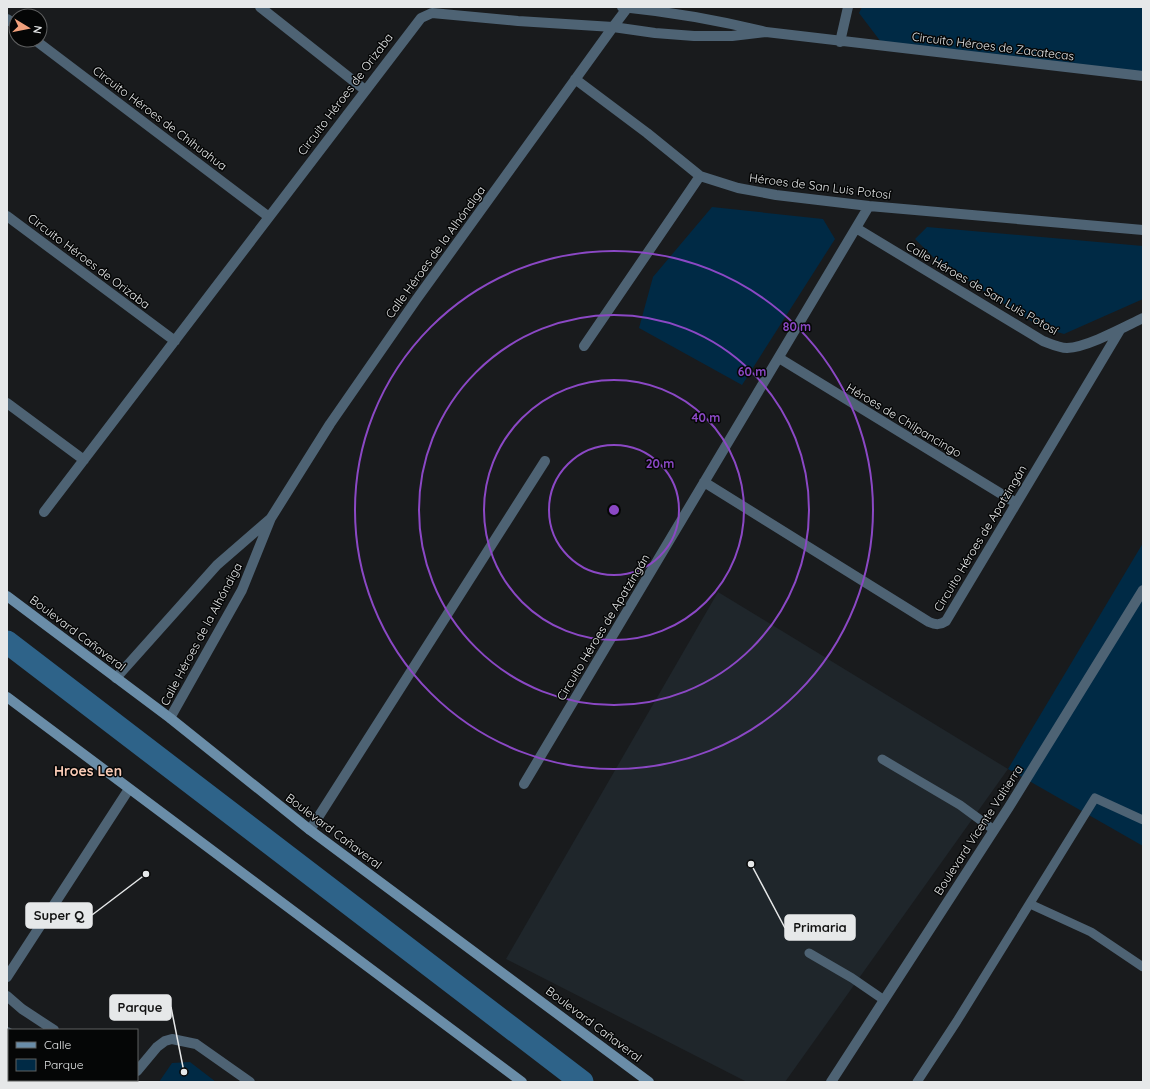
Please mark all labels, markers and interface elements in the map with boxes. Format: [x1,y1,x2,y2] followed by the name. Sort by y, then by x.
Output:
[8,8,48,48] north arrow
[30,25,45,35] text: N
[911,29,1075,63] street label: Circuito Héroes de Zacatecas
[294,30,396,158] street label: Circuito Héroes de Orizaba
[90,63,230,173] street label: Circuito Héroes de Chihuahua
[748,170,892,202] street label: Héroes de San Luis Potosí
[382,183,488,321] street label: Calle Héroes de la Alhóndiga
[25,210,153,312] street label: Circuito Héroes de Orizaba
[903,238,1061,338] street label: Calle Héroes de San Luis Potosí
[783,319,811,334] text: 80 m
[738,364,766,379] text: 60 m
[844,380,964,460] street label: Héroes de Chilpancingo
[692,410,720,425] text: 40 m
[646,456,674,471] text: 20 m
[930,462,1030,614] street label: Circuito Héroes de Apatzingán
[607,503,621,517] centre of rings
[553,551,653,703] street label: Circuito Héroes de Apatzingán
[157,560,245,708] street label: Calle Héroes de la Alhóndiga
[27,592,129,674] street label: Boulevard Cañaveral
[54,762,122,780] district label: Hroes Len
[930,762,1026,898] street label: Boulevard Vicente Valtierra
[283,790,385,872] street label: Boulevard Cañaveral
[26,903,92,928] callout: Super Q
[34,907,85,923] text: Super Q
[785,915,855,940] callout: Primaria
[793,919,847,935] text: Primaria
[543,983,645,1065] street label: Boulevard Cañaveral
[110,995,171,1020] callout: Parque
[118,999,163,1015] text: Parque
[8,1029,138,1081] legend
[44,1037,72,1052] text: Calle
[44,1057,84,1072] text: Parque

